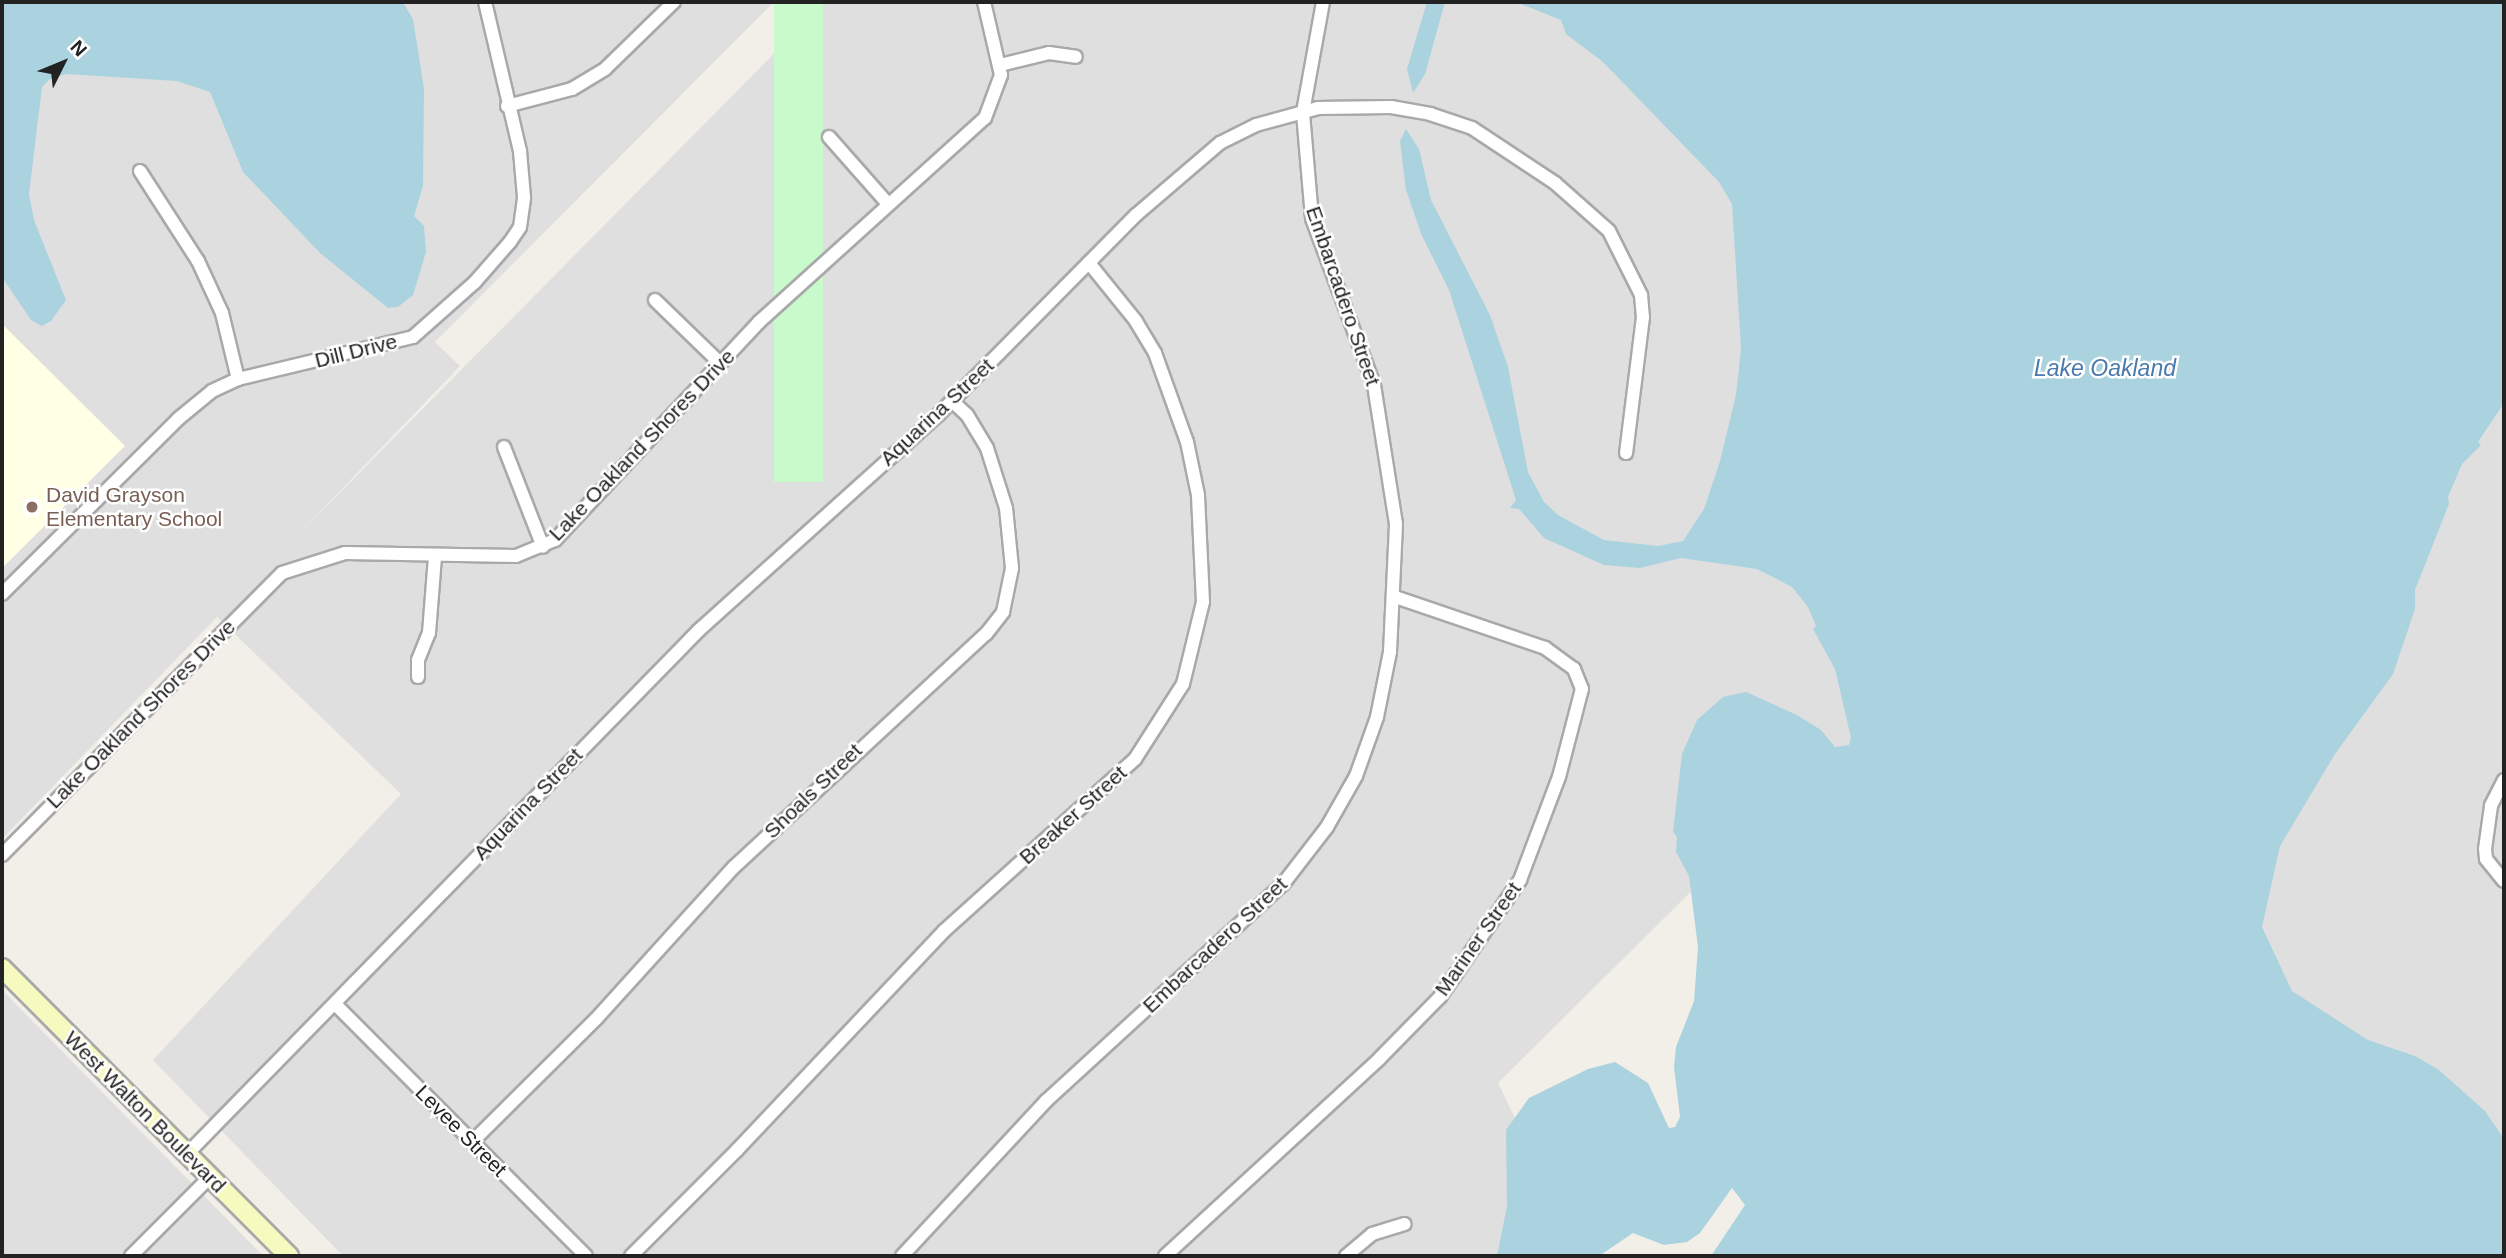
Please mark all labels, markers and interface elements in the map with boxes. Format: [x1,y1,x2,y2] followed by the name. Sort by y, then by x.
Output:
[28,28,98,98] north arrow
[66,36,91,61] text: N
[1300,203,1386,389] street label: Embarcadero Street
[312,329,400,373] street label: Dill Drive
[544,344,740,546] street label: Lake Oakland Shores Drive
[875,353,999,471] street label: Aquarina Street
[2034,354,2176,382] water label: Lake Oakland
[46,482,222,532] place label: David Grayson Elementary School
[24,499,40,515] marker: David Grayson Elementary School
[41,614,241,814] street label: Lake Oakland Shores Drive
[759,738,867,844] street label: Shoals Street
[468,743,588,865] street label: Aquarina Street
[1014,760,1132,870] street label: Breaker Street
[1138,872,1292,1018] street label: Embarcadero Street
[1430,877,1526,1001] street label: Mariner Street
[59,1026,231,1198] street label: West Walton Boulevard
[410,1080,512,1182] street label: Levee Street

